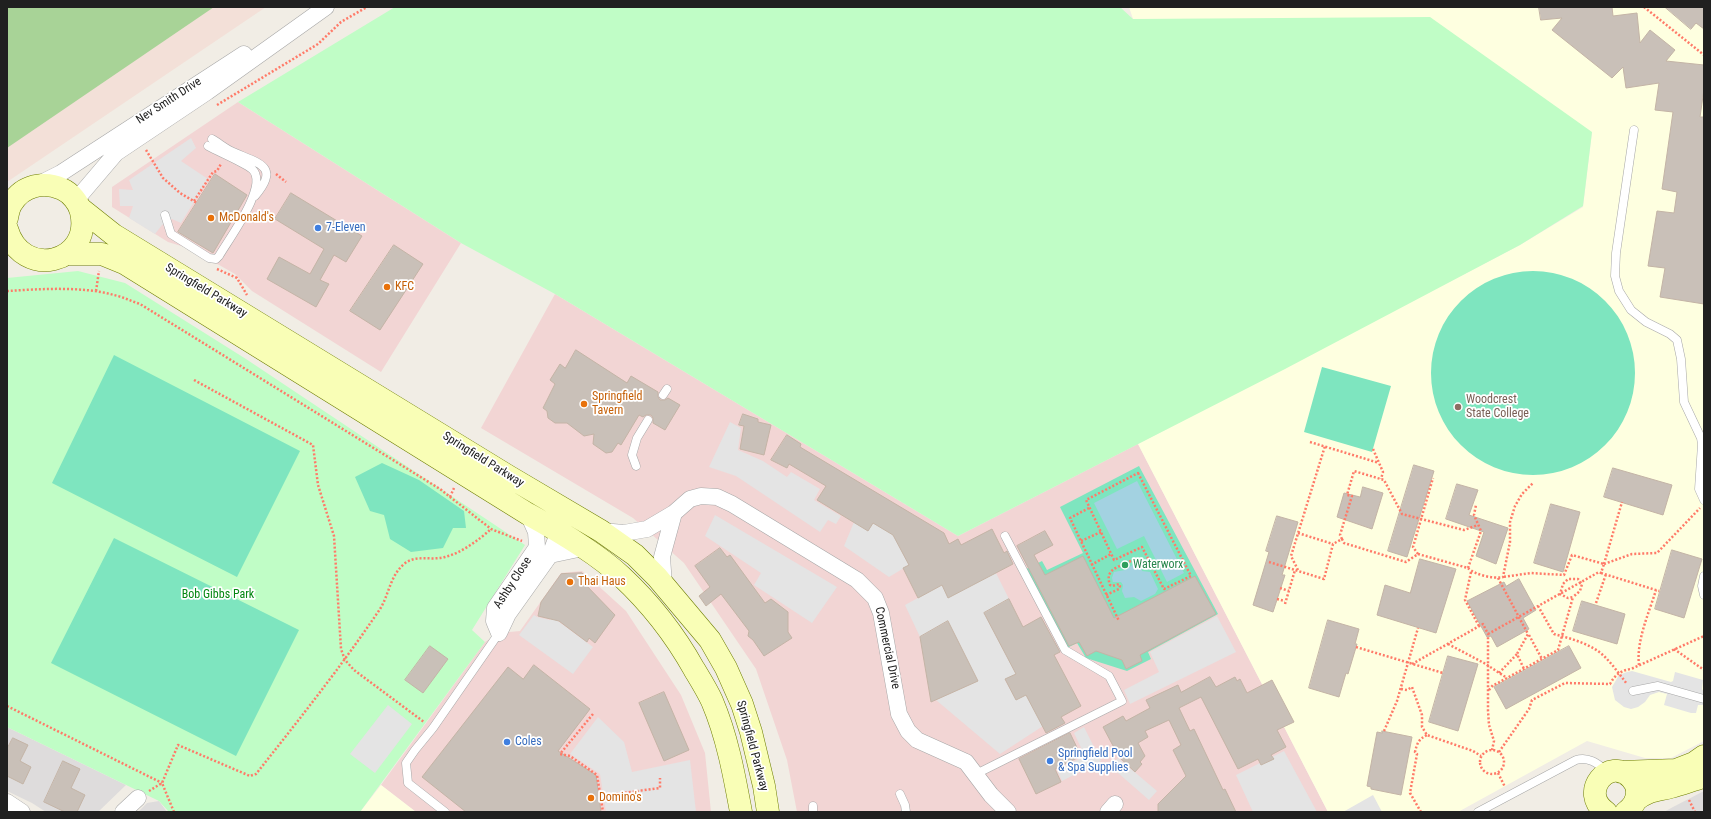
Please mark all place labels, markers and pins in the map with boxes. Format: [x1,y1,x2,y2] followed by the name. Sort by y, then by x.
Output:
[219,211,274,225] place label: McDonald's
[206,213,216,223] marker: McDonald's
[326,221,366,235] place label: 7-Eleven
[313,223,323,233] marker: 7-Eleven
[395,280,414,294] place label: KFC
[382,282,392,292] marker: KFC
[592,390,642,418] place label: Springfield Tavern
[1466,393,1529,421] place label: Woodcrest State College
[579,399,589,409] marker: Springfield Tavern
[1453,402,1463,412] marker: Woodcrest State College
[1133,558,1183,572] place label: Waterworx
[1120,560,1130,570] marker: Waterworx
[578,575,626,589] place label: Thai Haus
[565,577,575,587] marker: Thai Haus
[515,735,542,749] place label: Coles
[502,737,512,747] marker: Coles
[1058,747,1133,775] place label: Springfield Pool & Spa Supplies
[1045,756,1055,766] marker: Springfield Pool & Spa Supplies
[599,791,642,805] place label: Domino's
[586,793,596,803] marker: Domino's

